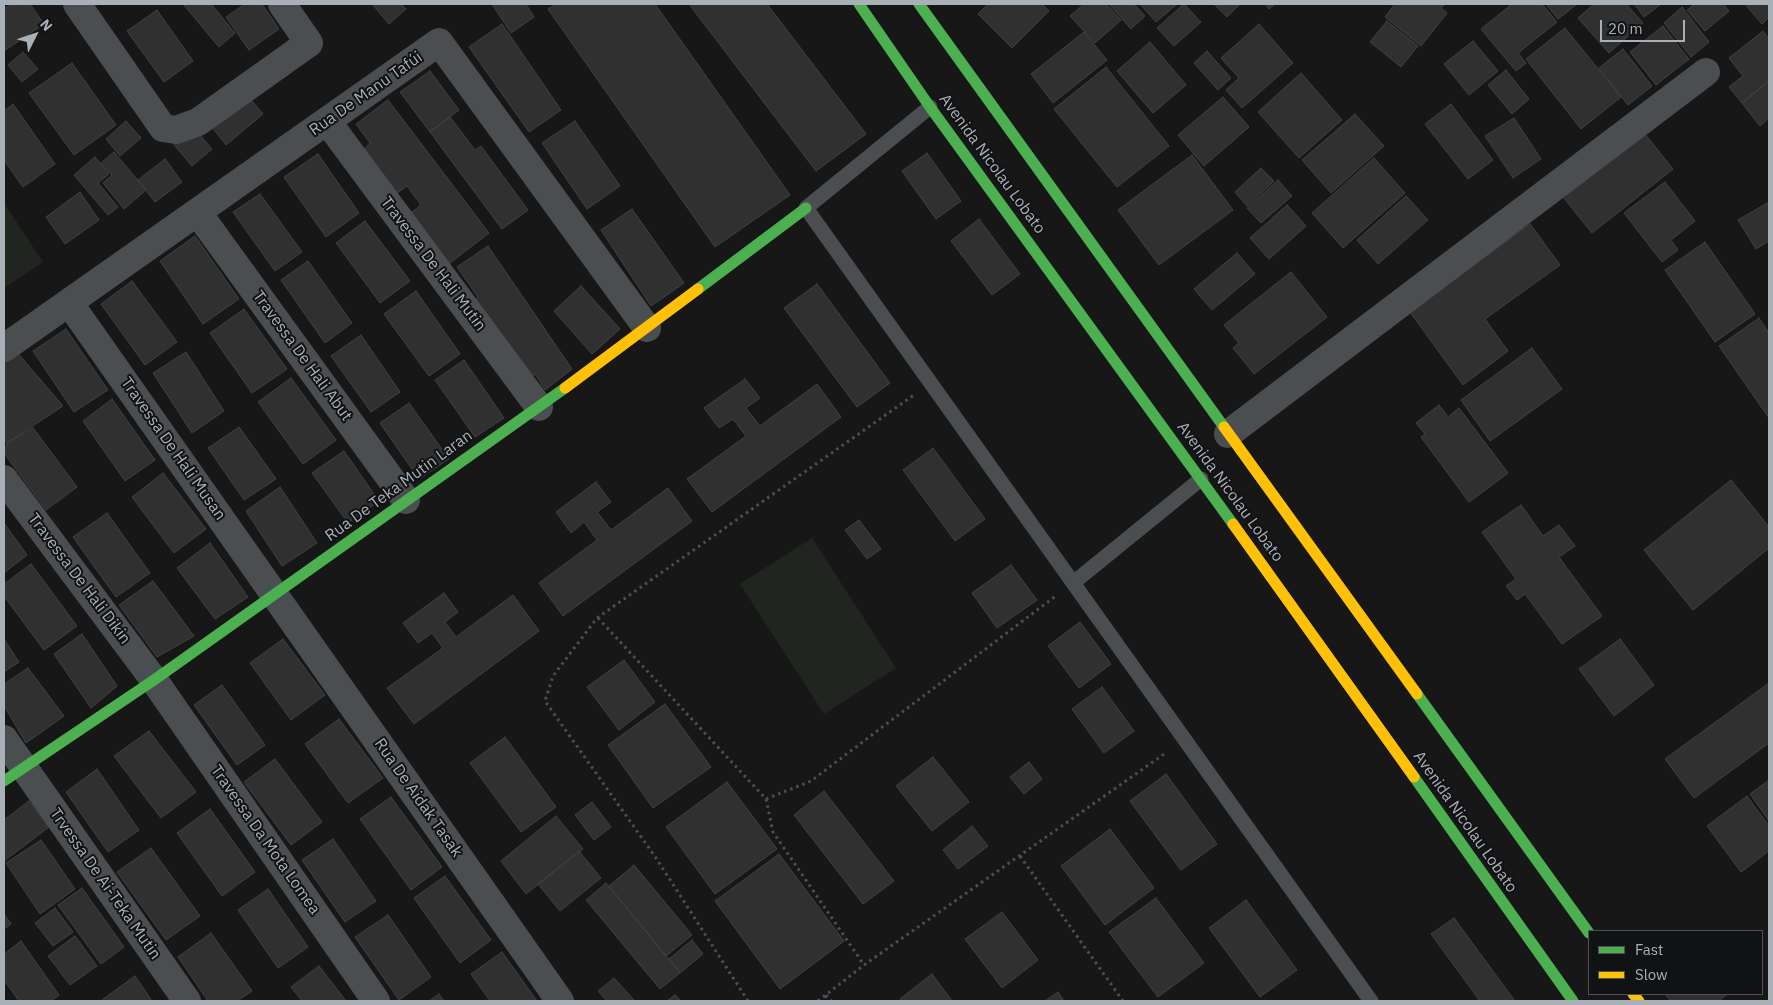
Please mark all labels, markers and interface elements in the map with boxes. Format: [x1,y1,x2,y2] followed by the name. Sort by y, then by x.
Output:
[10,10,60,60] north arrow
[1603,10,1688,42] scale bar
[36,15,56,35] text: N
[1608,19,1643,38] text: 20 m
[306,48,426,140] street label: Rua De Manu Tafúi
[935,90,1049,238] street label: Avenida Nicolau Lobato
[376,193,490,335] street label: Travessa De Hali Mutin
[248,287,356,425] street label: Travessa De Hali Abut
[116,374,230,524] street label: Travessa De Hali Musan
[1173,418,1287,566] street label: Avenida Nicolau Lobato
[322,426,476,546] street label: Rua De Teka Mutin Laran
[24,510,134,648] street label: Travessa De Hali Dikin
[370,735,466,861] street label: Rua De Aidak Tasak
[1409,748,1521,896] street label: Avenida Nicolau Lobato
[206,762,324,918] street label: Travessa Da Mota Lomea
[45,805,165,963] street label: Trvessa De Ai-Teka Mutin
[1588,930,1763,995] legend
[1635,940,1663,959] text: Fast
[1635,965,1668,984] text: Slow

